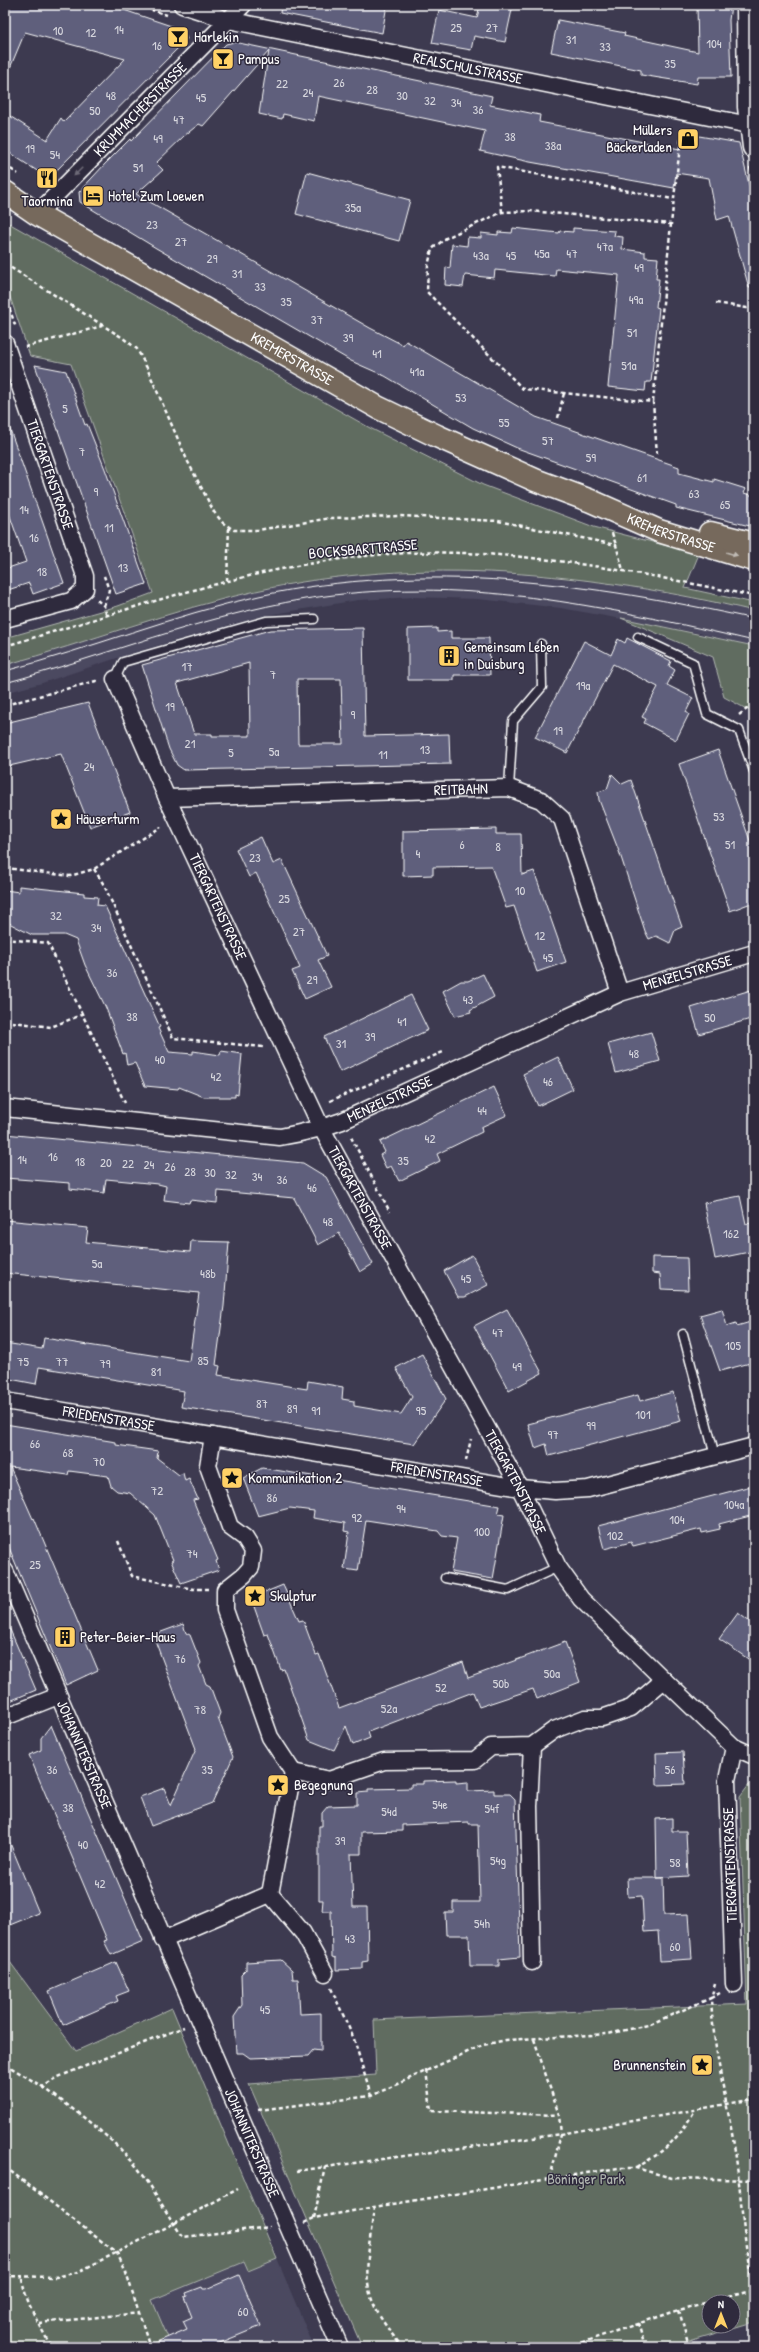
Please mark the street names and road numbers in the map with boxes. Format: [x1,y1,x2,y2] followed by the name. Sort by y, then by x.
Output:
[411,47,525,89] street label: REALSCHULSTRASSE
[88,57,192,161] street label: KRUMMACHERSTRASSE
[247,326,338,390] street label: KREMERSTRASSE
[22,416,79,533] street label: TIERGARTENSTRASSE
[624,507,718,558] street label: KREMERSTRASSE
[308,533,419,564] street label: BOCKSBARTTRASSE
[434,778,488,800] street label: REITBAHN
[184,850,253,964] street label: TIERGARTENSTRASSE
[640,949,735,996] street label: MENZELSTRASSE
[343,1070,436,1127] street label: MENZELSTRASSE
[323,1142,398,1254] street label: TIERGARTENSTRASSE
[60,1400,157,1436] street label: FRIEDENSTRASSE
[480,1426,552,1538] street label: TIERGARTENSTRASSE
[388,1455,485,1492] street label: FRIEDENSTRASSE
[52,1697,118,1813] street label: JOHANNITERSTRASSE
[717,1807,742,1923] street label: TIERGARTENSTRASSE
[220,2085,285,2201] street label: JOHANNITERSTRASSE

